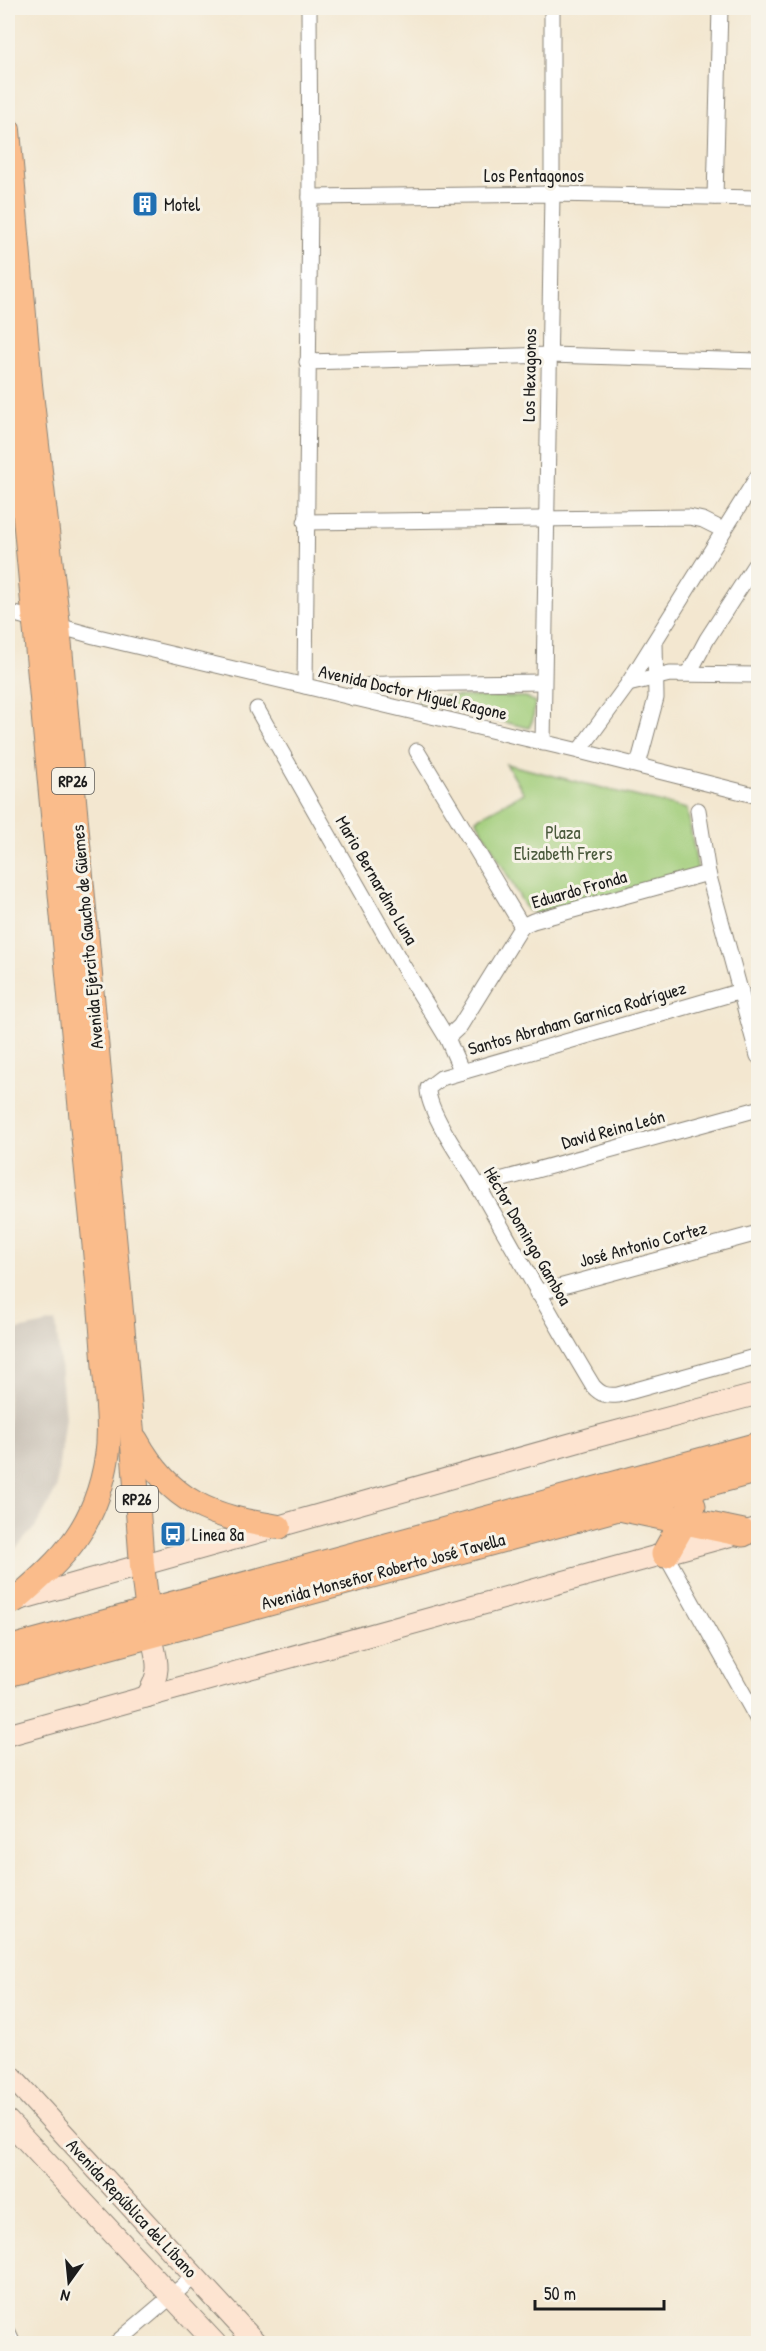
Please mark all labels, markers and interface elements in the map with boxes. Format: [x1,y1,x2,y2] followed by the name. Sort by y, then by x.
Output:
[484,163,584,188] street label: Los Pentagonos
[130,189,160,219] building icon: Motel
[164,192,200,217] place label: Motel
[516,328,542,422] street label: Los Hexagonos
[316,658,510,726] street label: Avenida Doctor Miguel Ragone
[52,768,94,794] road number: RP26
[330,811,424,949] street label: Mario Bernardino Luna
[514,820,612,866] park label: Plaza Elizabeth Frers
[65,824,109,1050] street label: Avenida Ejército Gaucho de Güemes
[529,864,629,914] street label: Eduardo Fronda
[465,975,689,1061] street label: Santos Abraham Garnica Rodríguez
[559,1103,667,1155] street label: David Reina León
[478,1162,578,1310] street label: Héctor Domingo Gamboa
[576,1215,710,1273] street label: José Antonio Cortez
[116,1486,158,1512] road number: RP26
[158,1519,188,1549] bus stop icon: Linea 8a
[192,1522,244,1547] place label: Linea 8a
[258,1526,508,1616] street label: Avenida Monseñor Roberto José Tavella
[61,2133,203,2283] street label: Avenida República del Líbano
[39,2252,99,2312] north arrow
[535,2273,664,2311] scale bar
[544,2281,576,2306] text: 50 m
[58,2285,72,2308] text: N

